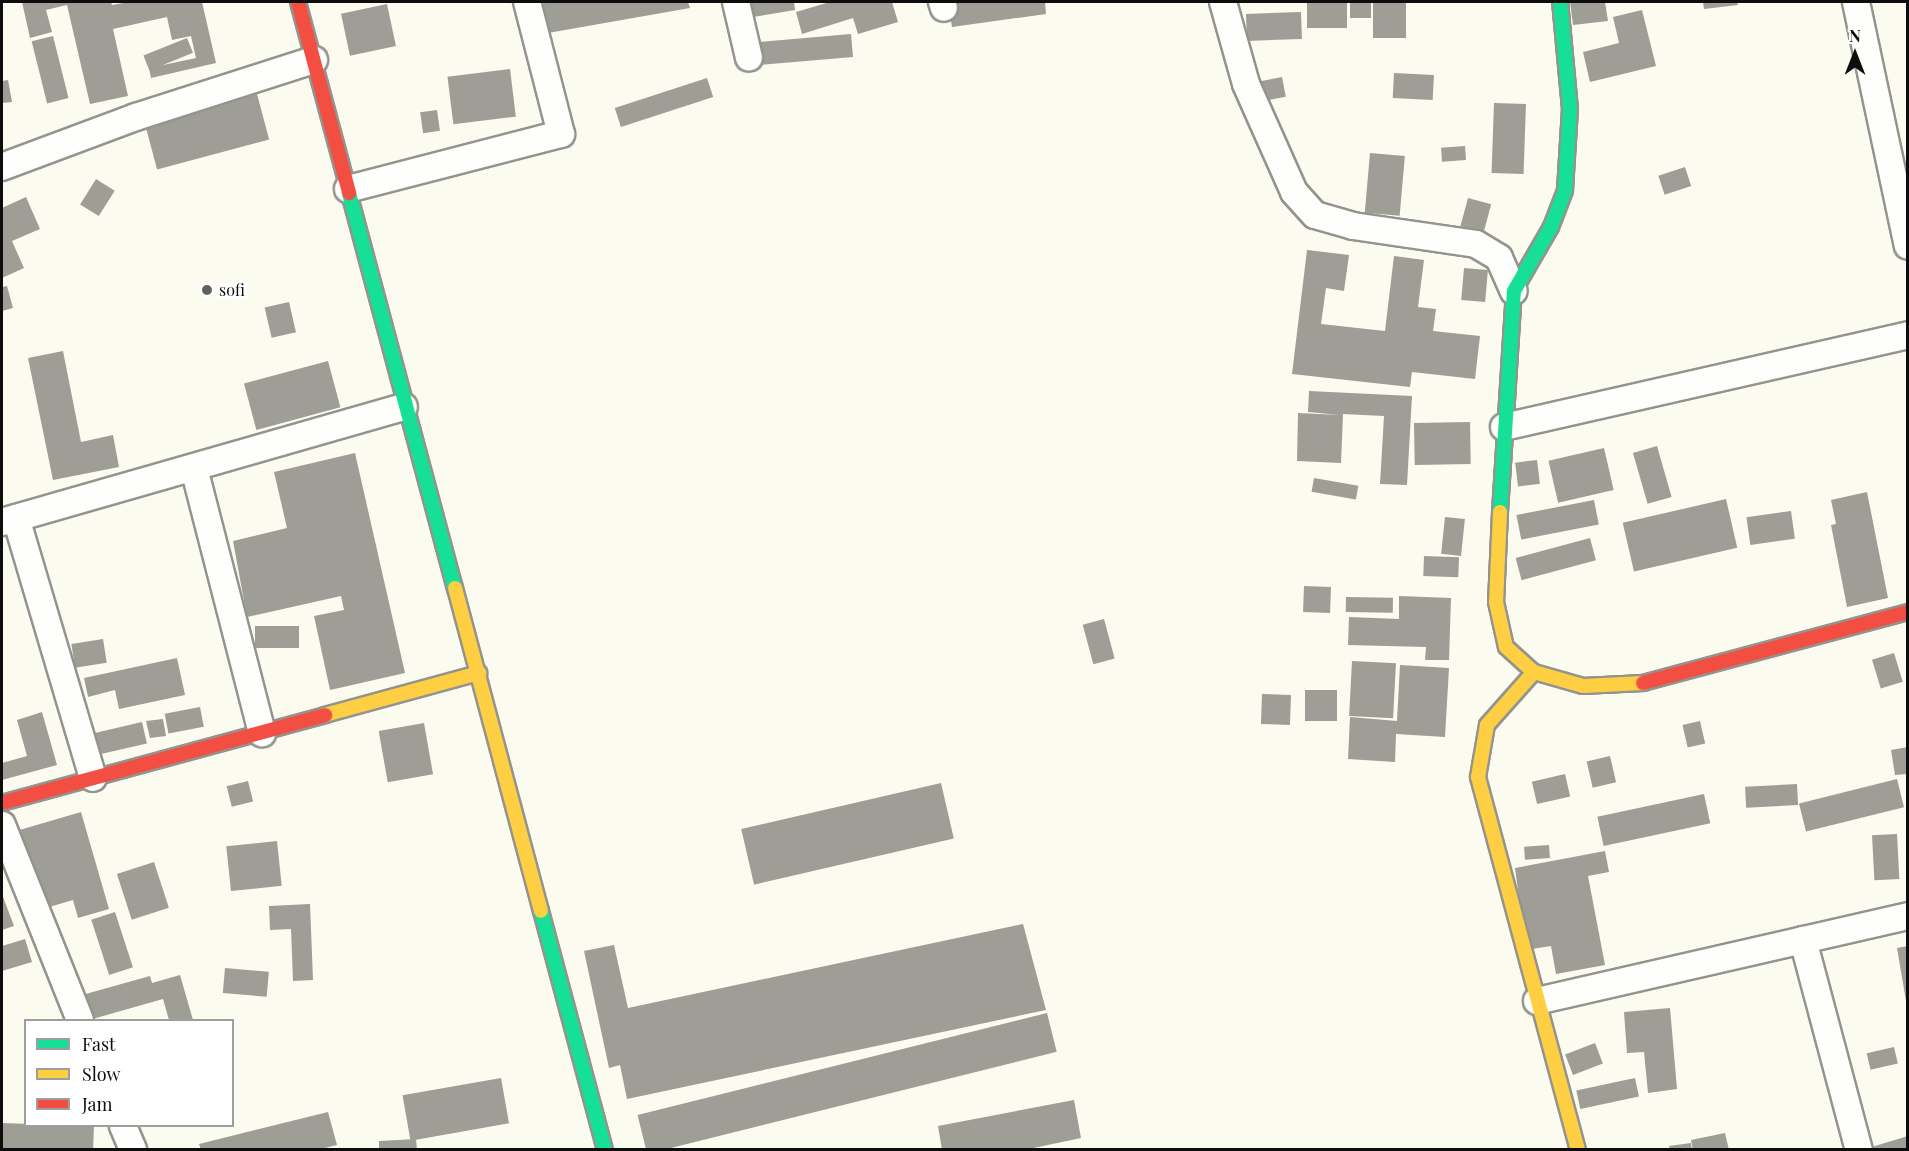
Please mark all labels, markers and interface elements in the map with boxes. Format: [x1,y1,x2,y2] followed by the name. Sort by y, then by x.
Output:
[1825,24,1885,84] north arrow
[1849,25,1861,46] text: N
[219,280,245,300] place label: sofi
[200,283,214,297] marker: sofi
[24,1019,234,1127] legend
[82,1032,115,1056] text: Fast
[82,1062,120,1086] text: Slow
[82,1092,112,1116] text: Jam

